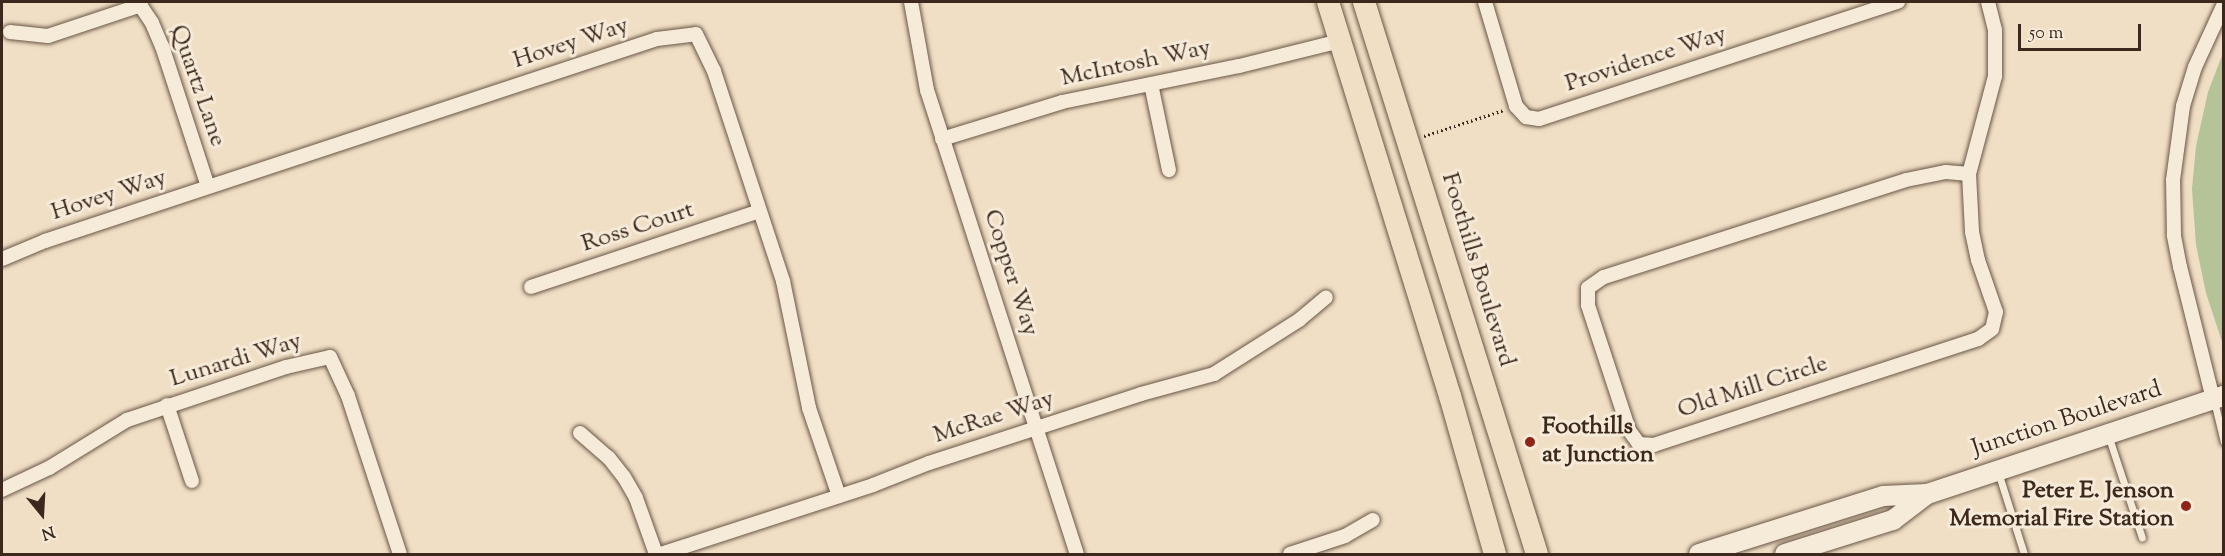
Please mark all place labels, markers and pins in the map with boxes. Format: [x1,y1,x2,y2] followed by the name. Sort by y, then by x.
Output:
[1542,414,1654,470] place label: Foothills at Junction
[1523,435,1537,449] marker: Foothills at Junction
[1949,478,2174,534] place label: Peter E. Jenson Memorial Fire Station
[2179,499,2193,513] marker: Peter E. Jenson Memorial Fire Station

